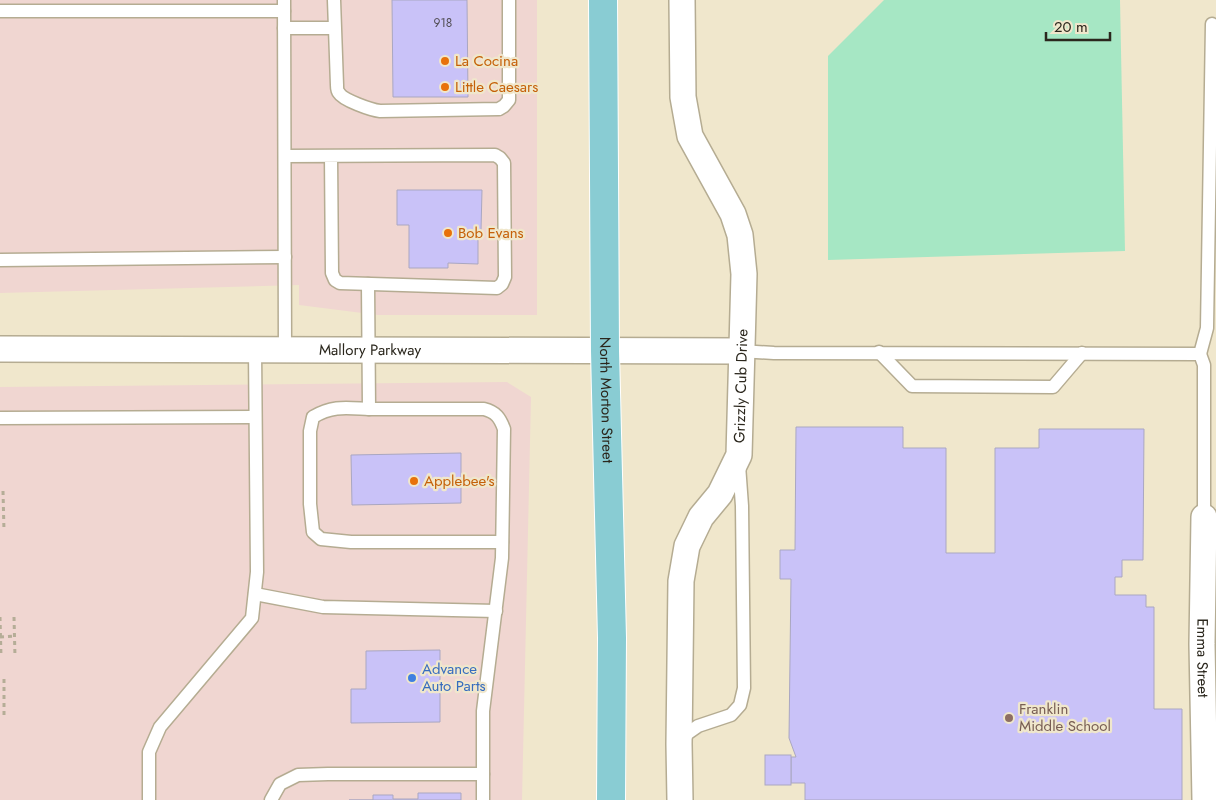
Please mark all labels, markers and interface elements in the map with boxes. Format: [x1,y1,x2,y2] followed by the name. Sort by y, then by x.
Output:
[1046,10,1110,42] scale bar
[434,14,452,32] house number: 918
[1054,16,1088,38] text: 20 m
[455,50,518,72] place label: La Cocina
[439,55,451,67] marker: La Cocina
[455,76,538,98] place label: Little Caesars
[439,81,451,93] marker: Little Caesars
[458,222,524,244] place label: Bob Evans
[442,227,454,239] marker: Bob Evans
[728,328,753,443] street label: Grizzly Cub Drive
[594,337,619,464] street label: North Morton Street
[319,339,421,361] street label: Mallory Parkway
[424,470,495,492] place label: Applebee's
[408,475,420,487] marker: Applebee's
[1191,618,1214,698] street label: Emma Street
[422,658,486,697] place label: Advance Auto Parts
[406,672,418,684] marker: Advance Auto Parts
[1019,698,1111,737] place label: Franklin Middle School
[1003,712,1015,724] marker: Franklin Middle School

